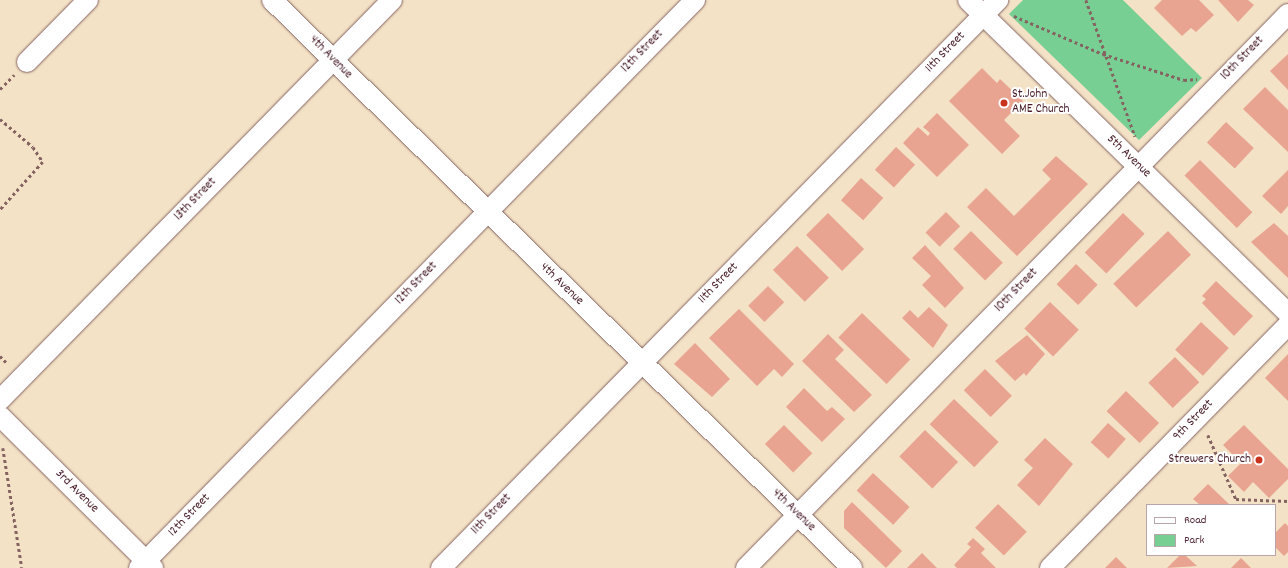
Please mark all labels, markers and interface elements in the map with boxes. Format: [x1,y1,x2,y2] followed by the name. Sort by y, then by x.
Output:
[619,27,667,77] street label: 12th Street
[923,29,969,77] street label: 11th Street
[305,33,355,83] street label: 4th Avenue
[1218,34,1268,84] street label: 10th Street
[1012,88,1070,119] place label: St.John AME Church
[999,98,1009,108] marker: St.John AME Church
[1103,132,1153,182] street label: 5th Avenue
[172,175,220,225] street label: 13th Street
[393,259,441,309] street label: 12th Street
[536,260,586,310] street label: 4th Avenue
[696,260,742,308] street label: 11th Street
[992,266,1042,316] street label: 10th Street
[1171,397,1217,445] street label: 9th Street
[1169,452,1251,468] place label: Strewers Church
[1254,455,1264,465] marker: Strewers Church
[51,467,101,517] street label: 3rd Avenue
[768,486,818,536] street label: 4th Avenue
[166,491,214,541] street label: 12th Street
[469,491,515,539] street label: 11th Street
[1146,504,1276,556] legend
[1184,512,1206,529] text: Road
[1184,532,1204,549] text: Park

